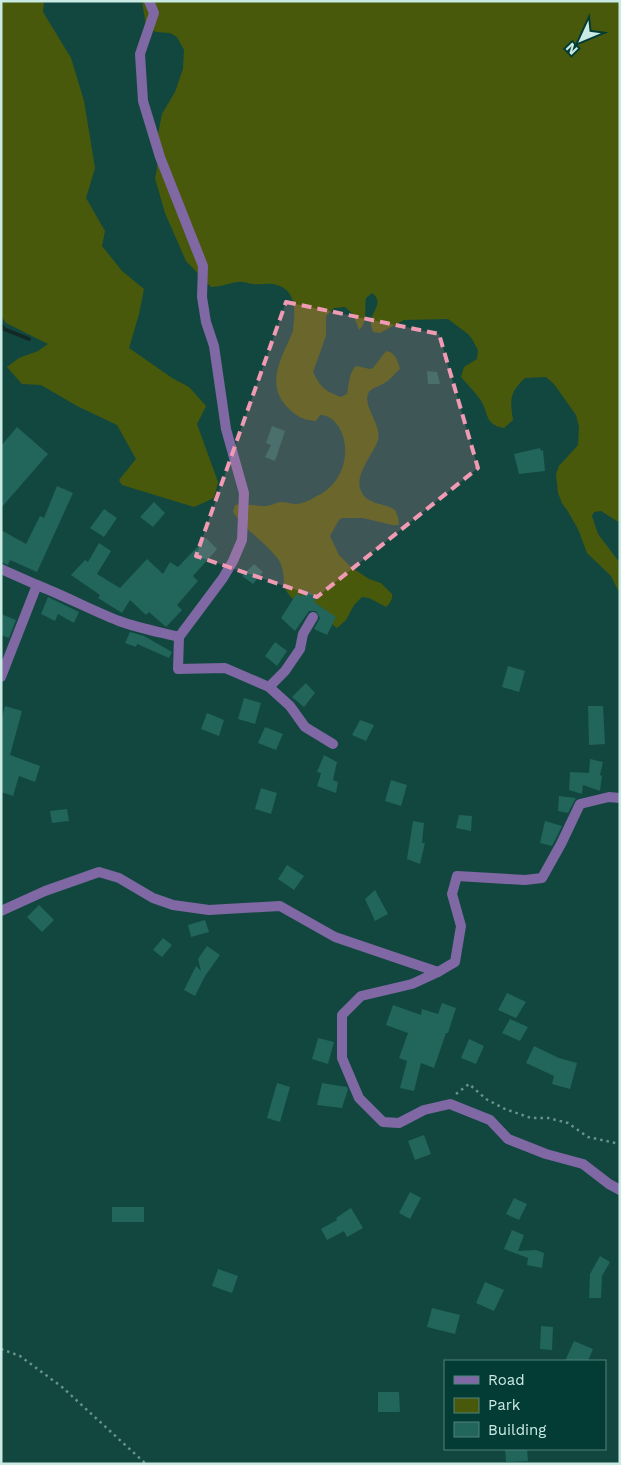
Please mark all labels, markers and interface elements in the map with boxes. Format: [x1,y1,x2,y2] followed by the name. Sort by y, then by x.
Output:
[556,15,606,65] north arrow
[562,40,581,58] text: N
[444,1360,606,1450] legend
[488,1371,525,1389] text: Road
[488,1396,521,1414] text: Park
[488,1421,546,1439] text: Building

